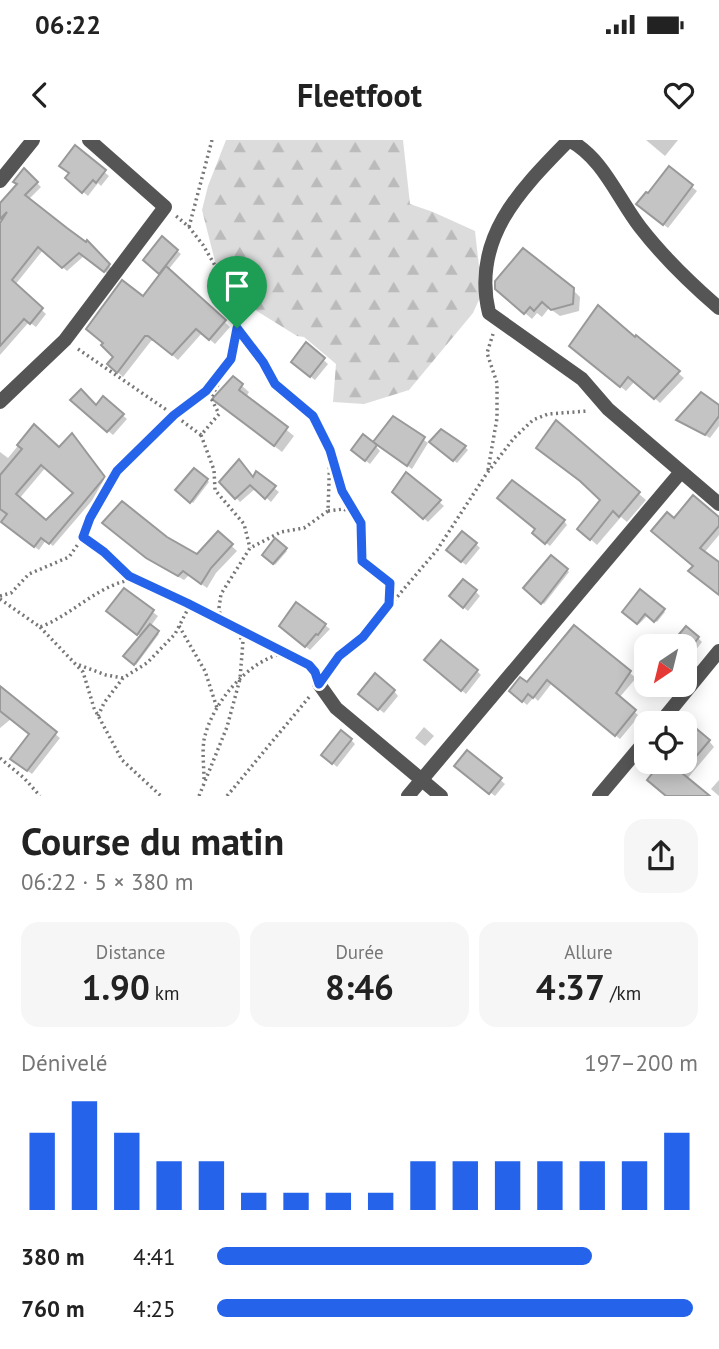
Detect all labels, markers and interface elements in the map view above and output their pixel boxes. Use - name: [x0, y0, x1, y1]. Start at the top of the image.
- text: 06:22: [35, 8, 101, 41]
- text: Fleetfoot: [297, 74, 422, 116]
- icon: back: [21, 76, 59, 114]
- icon: heart: [660, 76, 698, 114]
- pin: [207, 256, 267, 328]
- icon: arrive: [218, 267, 256, 305]
- north arrow: [634, 634, 696, 696]
- map controls: [634, 634, 697, 774]
- button: locate: [634, 711, 697, 774]
- text: Course du matin: [21, 816, 284, 865]
- button: share: [624, 819, 698, 893]
- text: 06:22 · 5 × 380 m: [21, 867, 193, 896]
- text: Distance: [96, 940, 165, 964]
- text: Durée: [335, 940, 384, 964]
- text: Allure: [564, 940, 613, 964]
- text: 1.90: [82, 964, 150, 1010]
- text: 8:46: [325, 964, 394, 1010]
- text: 4:37: [536, 964, 605, 1010]
- text: km: [150, 981, 179, 1005]
- text: /km: [605, 981, 641, 1005]
- text: Dénivelé: [21, 1048, 107, 1077]
- text: 197–200 m: [584, 1048, 698, 1077]
- text: 380 m: [21, 1242, 84, 1271]
- text: 4:41: [133, 1242, 176, 1271]
- text: 760 m: [21, 1294, 84, 1323]
- text: 4:25: [133, 1294, 176, 1323]

